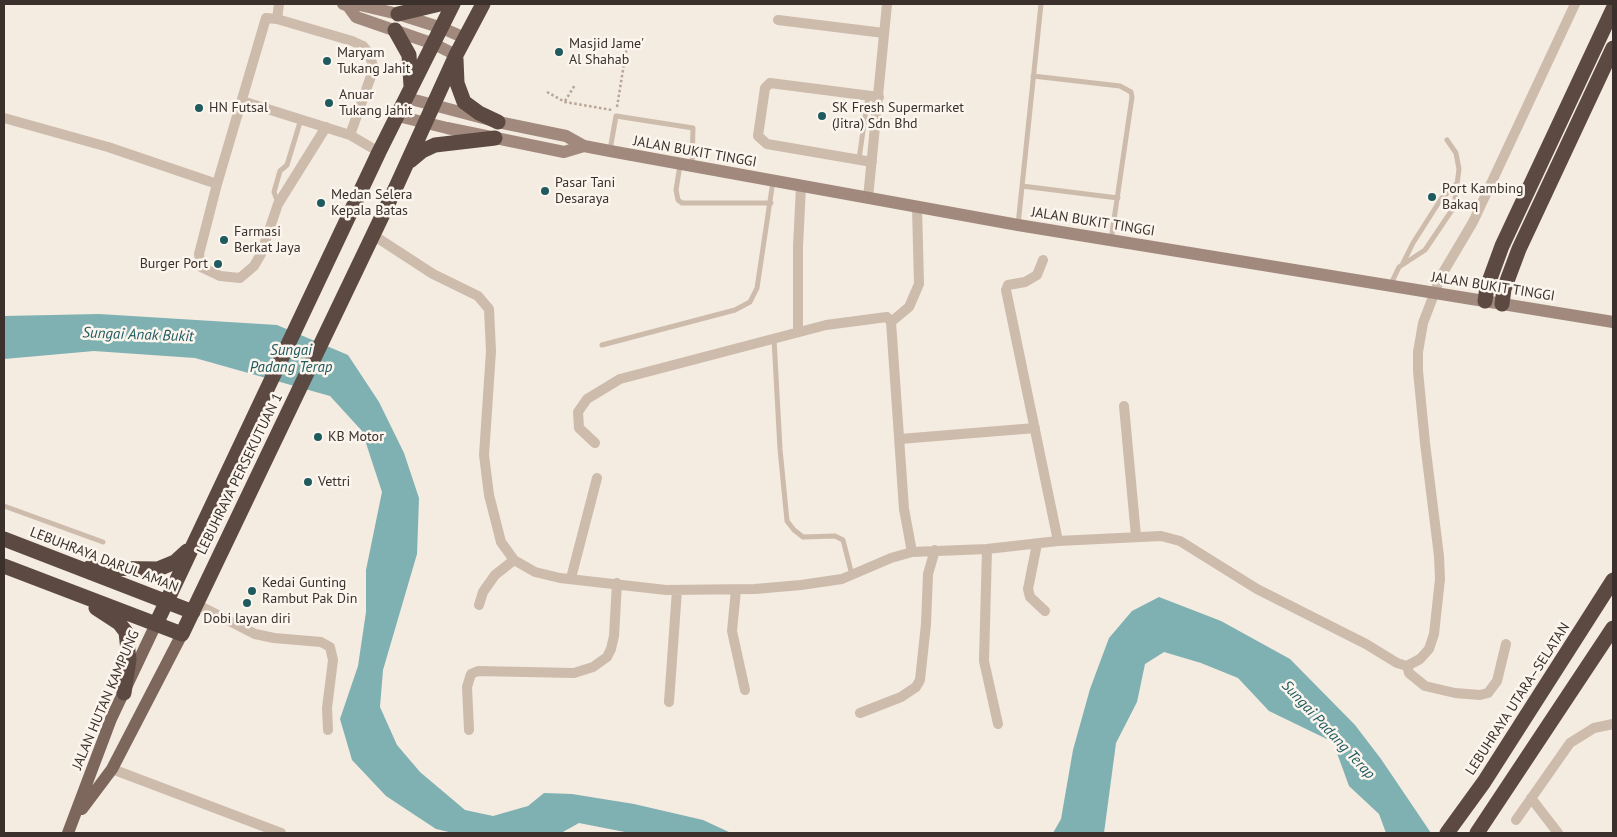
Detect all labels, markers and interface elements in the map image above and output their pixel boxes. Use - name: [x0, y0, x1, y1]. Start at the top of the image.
- place label: Masjid Jame' Al Shahab: [569, 36, 644, 68]
- place label: Maryam Tukang Jahit: [337, 45, 411, 78]
- marker: Masjid Jame' Al Shahab: [553, 46, 565, 58]
- marker: Maryam Tukang Jahit: [321, 55, 333, 67]
- place label: Anuar Tukang Jahit: [339, 87, 413, 120]
- marker: Anuar Tukang Jahit: [323, 97, 335, 109]
- place label: HN Futsal: [209, 100, 268, 116]
- place label: SK Fresh Supermarket (Jitra) Sdn Bhd: [832, 100, 964, 132]
- marker: HN Futsal: [193, 102, 205, 114]
- marker: SK Fresh Supermarket (Jitra) Sdn Bhd: [816, 110, 828, 122]
- street label: JALAN BUKIT TINGGI: [632, 133, 758, 171]
- place label: Pasar Tani Desaraya: [555, 175, 615, 208]
- place label: Port Kambing Bakaq: [1442, 181, 1523, 213]
- marker: Pasar Tani Desaraya: [539, 185, 551, 197]
- place label: Medan Selera Kepala Batas: [331, 187, 413, 220]
- marker: Port Kambing Bakaq: [1426, 191, 1438, 203]
- marker: Medan Selera Kepala Batas: [315, 197, 327, 209]
- street label: JALAN BUKIT TINGGI: [1030, 204, 1156, 240]
- place label: Farmasi Berkat Jaya: [234, 224, 301, 256]
- marker: Farmasi Berkat Jaya: [218, 234, 230, 246]
- place label: Burger Port: [140, 256, 208, 272]
- marker: Burger Port: [212, 258, 224, 270]
- street label: JALAN BUKIT TINGGI: [1430, 269, 1556, 305]
- water label: Sungai Anak Bukit: [82, 324, 194, 346]
- water label: Sungai Padang Terap: [250, 342, 332, 377]
- street label: LEBUHRAYA PERSEKUTUAN 1: [194, 391, 286, 557]
- place label: KB Motor: [328, 429, 384, 445]
- marker: KB Motor: [312, 431, 324, 443]
- place label: Vettri: [318, 474, 350, 490]
- marker: Vettri: [302, 476, 314, 488]
- street label: LEBUHRAYA DARUL AMAN: [27, 524, 181, 596]
- place label: Kedai Gunting Rambut Pak Din: [262, 575, 357, 608]
- marker: Kedai Gunting Rambut Pak Din: [246, 585, 258, 597]
- marker: Dobi layan diri: [241, 597, 253, 609]
- place label: Dobi layan diri: [203, 611, 291, 627]
- street label: LEBUHRAYA UTARA–SELATAN: [1462, 620, 1574, 778]
- street label: JALAN HUTAN KAMPUNG: [69, 628, 143, 772]
- water label: Sungai Padang Terap: [1278, 677, 1378, 783]

